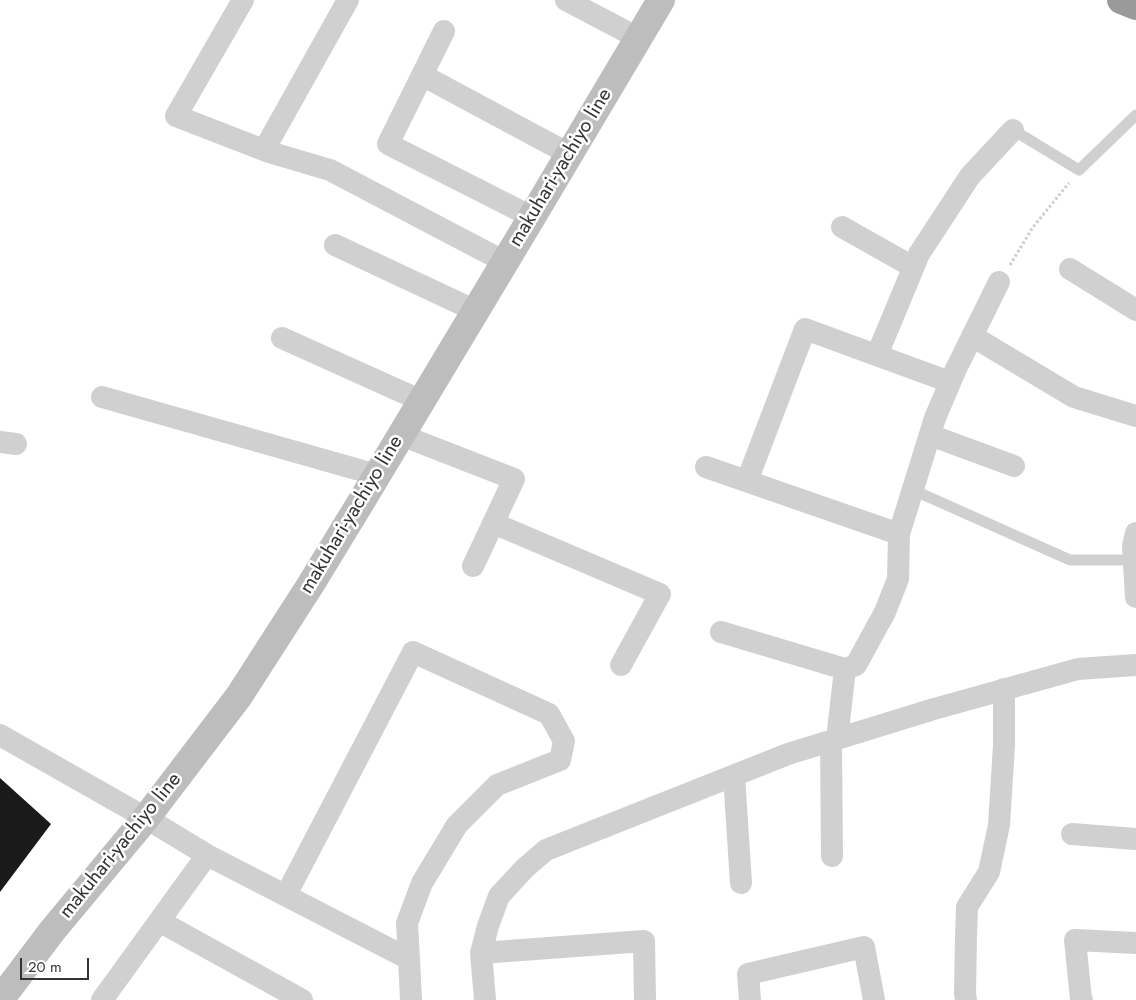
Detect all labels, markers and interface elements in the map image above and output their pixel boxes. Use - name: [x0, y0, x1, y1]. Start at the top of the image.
- street label: makuhari-yachiyo line: [504, 85, 618, 251]
- street label: makuhari-yachiyo line: [295, 432, 409, 598]
- street label: makuhari-yachiyo line: [55, 768, 187, 924]
- scale bar: [22, 948, 91, 980]
- text: 20 m: [28, 956, 62, 978]

